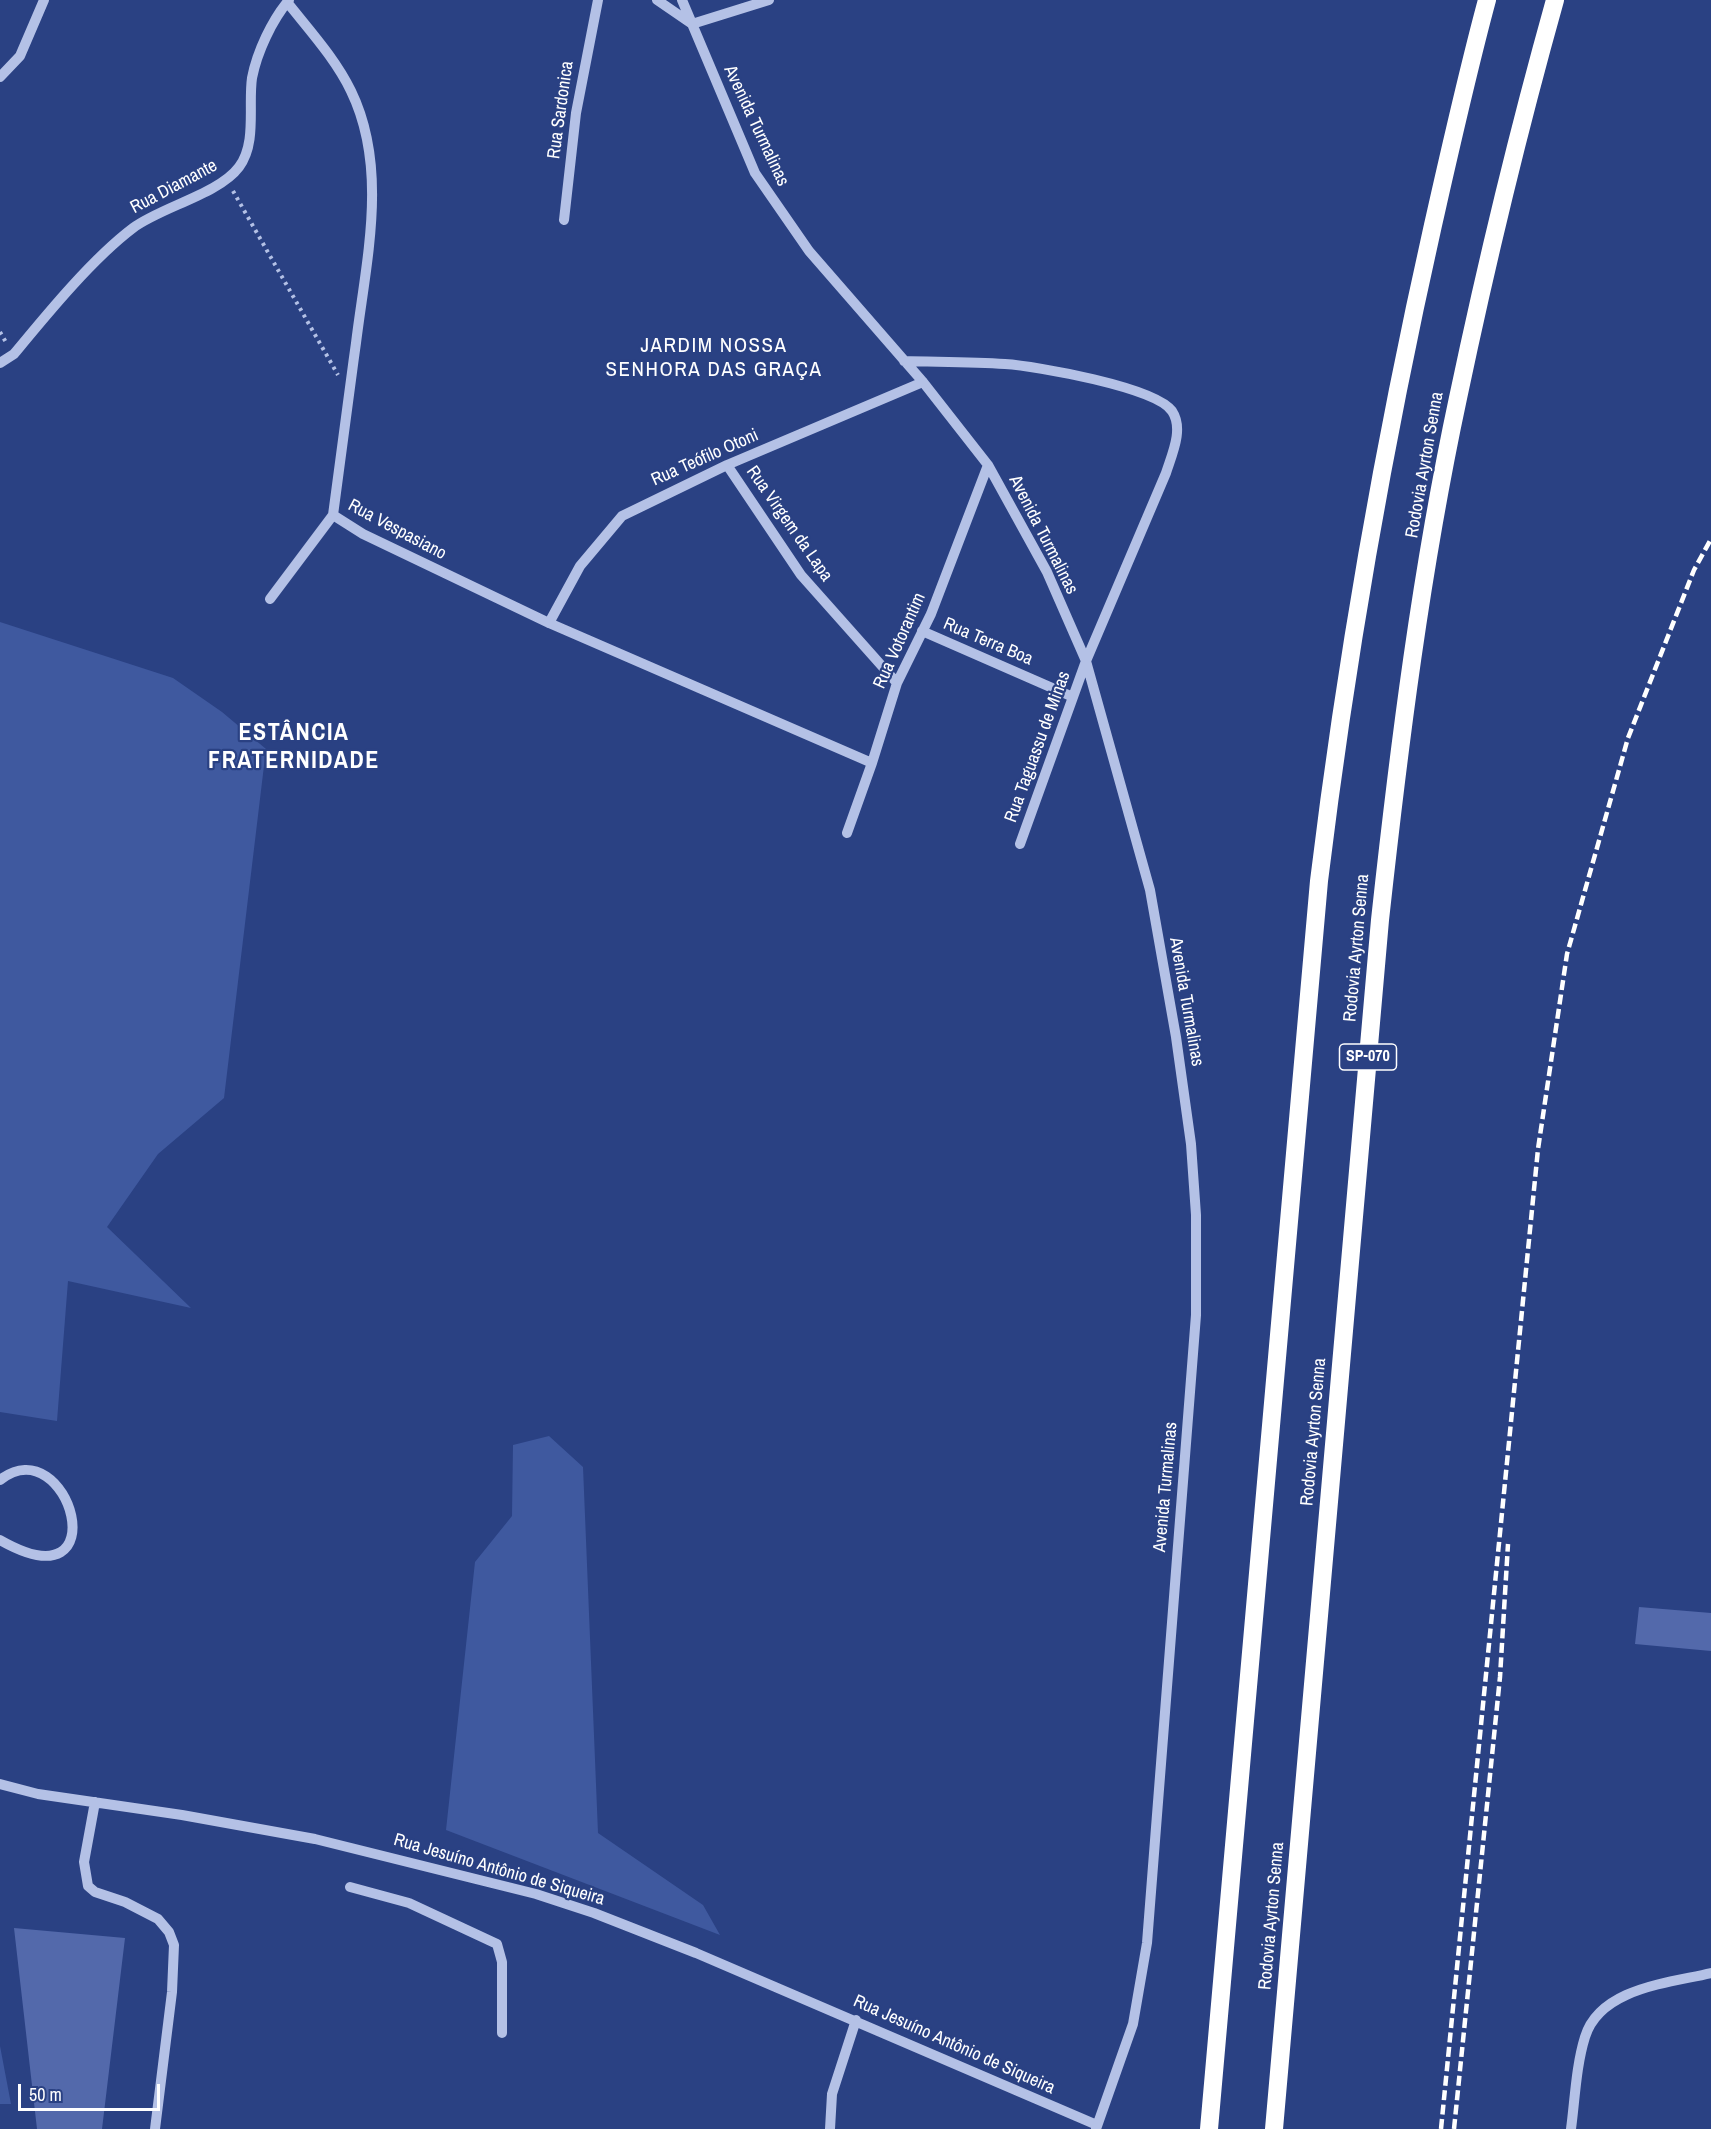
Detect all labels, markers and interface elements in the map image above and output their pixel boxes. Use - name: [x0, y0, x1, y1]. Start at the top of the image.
- street label: Rua Sardonica: [543, 60, 579, 160]
- street label: Avenida Turmalinas: [719, 62, 793, 190]
- street label: Rua Diamante: [127, 155, 221, 219]
- district label: JARDIM NOSSA SENHORA DAS GRAÇA: [606, 333, 822, 383]
- street label: Rodovia Ayrton Senna: [1401, 390, 1449, 540]
- street label: Rua Teófilo Otoni: [648, 425, 762, 491]
- street label: Rua Virgem da Lapa: [741, 462, 837, 586]
- street label: Avenida Turmalinas: [1004, 472, 1082, 598]
- street label: Rua Vespasiano: [344, 495, 450, 565]
- street label: Rua Votorantim: [869, 590, 931, 692]
- street label: Rua Terra Boa: [940, 613, 1036, 671]
- street label: Rua Taguassu de Minas: [1001, 668, 1075, 826]
- district label: ESTÂNCIA FRATERNIDADE: [208, 720, 380, 776]
- street label: Rodovia Ayrton Senna: [1340, 873, 1374, 1023]
- street label: Avenida Turmalinas: [1164, 936, 1208, 1068]
- road number: SP-070: [1340, 1044, 1396, 1070]
- street label: Rodovia Ayrton Senna: [1297, 1357, 1331, 1507]
- street label: Avenida Turmalinas: [1150, 1421, 1182, 1553]
- street label: Rua Jesuíno Antônio de Siqueira: [391, 1830, 607, 1910]
- street label: Rodovia Ayrton Senna: [1255, 1841, 1289, 1991]
- street label: Rua Jesuíno Antônio de Siqueira: [850, 1991, 1058, 2099]
- scale bar: [21, 2072, 164, 2110]
- text: 50 m: [29, 2082, 62, 2107]

